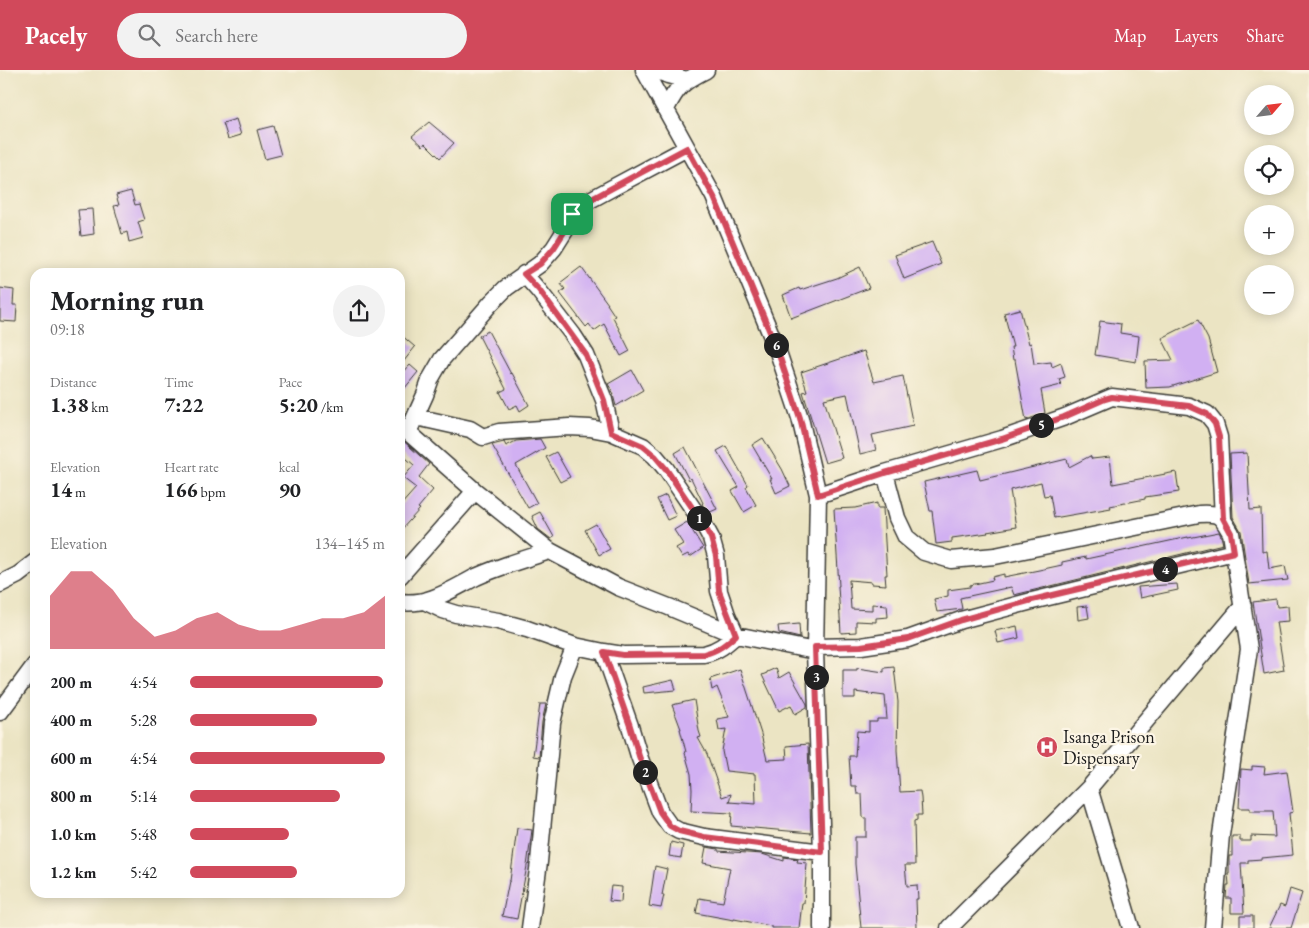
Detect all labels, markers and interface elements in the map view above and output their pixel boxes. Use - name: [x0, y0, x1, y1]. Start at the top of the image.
- search box: [117, 13, 467, 58]
- text: Pacely: [25, 20, 87, 51]
- icon: search: [135, 21, 163, 49]
- text: Search here: [175, 23, 258, 48]
- text: Map: [1114, 24, 1146, 47]
- text: Layers: [1174, 24, 1218, 47]
- text: Share: [1246, 24, 1284, 47]
- north arrow: [1244, 85, 1294, 135]
- map controls: [1244, 85, 1294, 315]
- button: locate: [1244, 145, 1294, 195]
- pin: [551, 193, 593, 235]
- icon: arrive: [558, 200, 586, 228]
- button: +: [1244, 205, 1294, 255]
- button: −: [1244, 265, 1294, 315]
- text: Morning run: [50, 282, 204, 318]
- button: share: [333, 285, 385, 337]
- text: 09:18: [50, 319, 85, 340]
- pin: 6: [764, 332, 788, 358]
- text: 6: [773, 336, 780, 354]
- text: Distance: [50, 373, 97, 391]
- text: Time: [164, 373, 194, 391]
- text: Pace: [279, 373, 302, 391]
- text: 1.38: [50, 391, 89, 418]
- text: 7:22: [164, 391, 204, 418]
- text: 5:20: [279, 391, 318, 418]
- text: km: [89, 398, 109, 416]
- text: /km: [318, 398, 344, 416]
- pin: 5: [1028, 412, 1054, 438]
- text: 5: [1038, 416, 1045, 434]
- text: Elevation: [50, 458, 100, 476]
- text: Heart rate: [164, 458, 219, 476]
- text: kcal: [279, 458, 300, 476]
- text: 14: [50, 476, 72, 503]
- text: 166: [164, 476, 198, 503]
- text: 90: [279, 476, 301, 503]
- text: m: [72, 483, 86, 501]
- text: bpm: [198, 483, 226, 501]
- pin: 1: [686, 506, 712, 530]
- text: 1: [696, 509, 703, 527]
- text: Elevation: [50, 533, 108, 554]
- text: 134–145 m: [314, 533, 385, 554]
- pin: 4: [1152, 556, 1178, 582]
- text: 4: [1162, 560, 1169, 578]
- pin: 3: [804, 664, 828, 690]
- text: 3: [813, 668, 820, 686]
- text: 200 m: [50, 672, 92, 693]
- text: 4:54: [130, 672, 157, 693]
- text: 400 m: [50, 710, 92, 731]
- text: 5:28: [130, 710, 157, 731]
- place label: Isanga Prison Dispensary: [1063, 725, 1155, 769]
- hospital icon: Isanga Prison Dispensary: [1035, 735, 1059, 759]
- text: 600 m: [50, 748, 92, 769]
- text: 4:54: [130, 748, 157, 769]
- pin: 2: [632, 760, 658, 784]
- text: 2: [642, 763, 649, 781]
- text: 800 m: [50, 786, 92, 807]
- text: 5:14: [130, 786, 157, 807]
- text: 1.0 km: [50, 824, 96, 845]
- text: 5:48: [130, 824, 157, 845]
- text: 1.2 km: [50, 862, 96, 883]
- text: 5:42: [130, 862, 157, 883]

